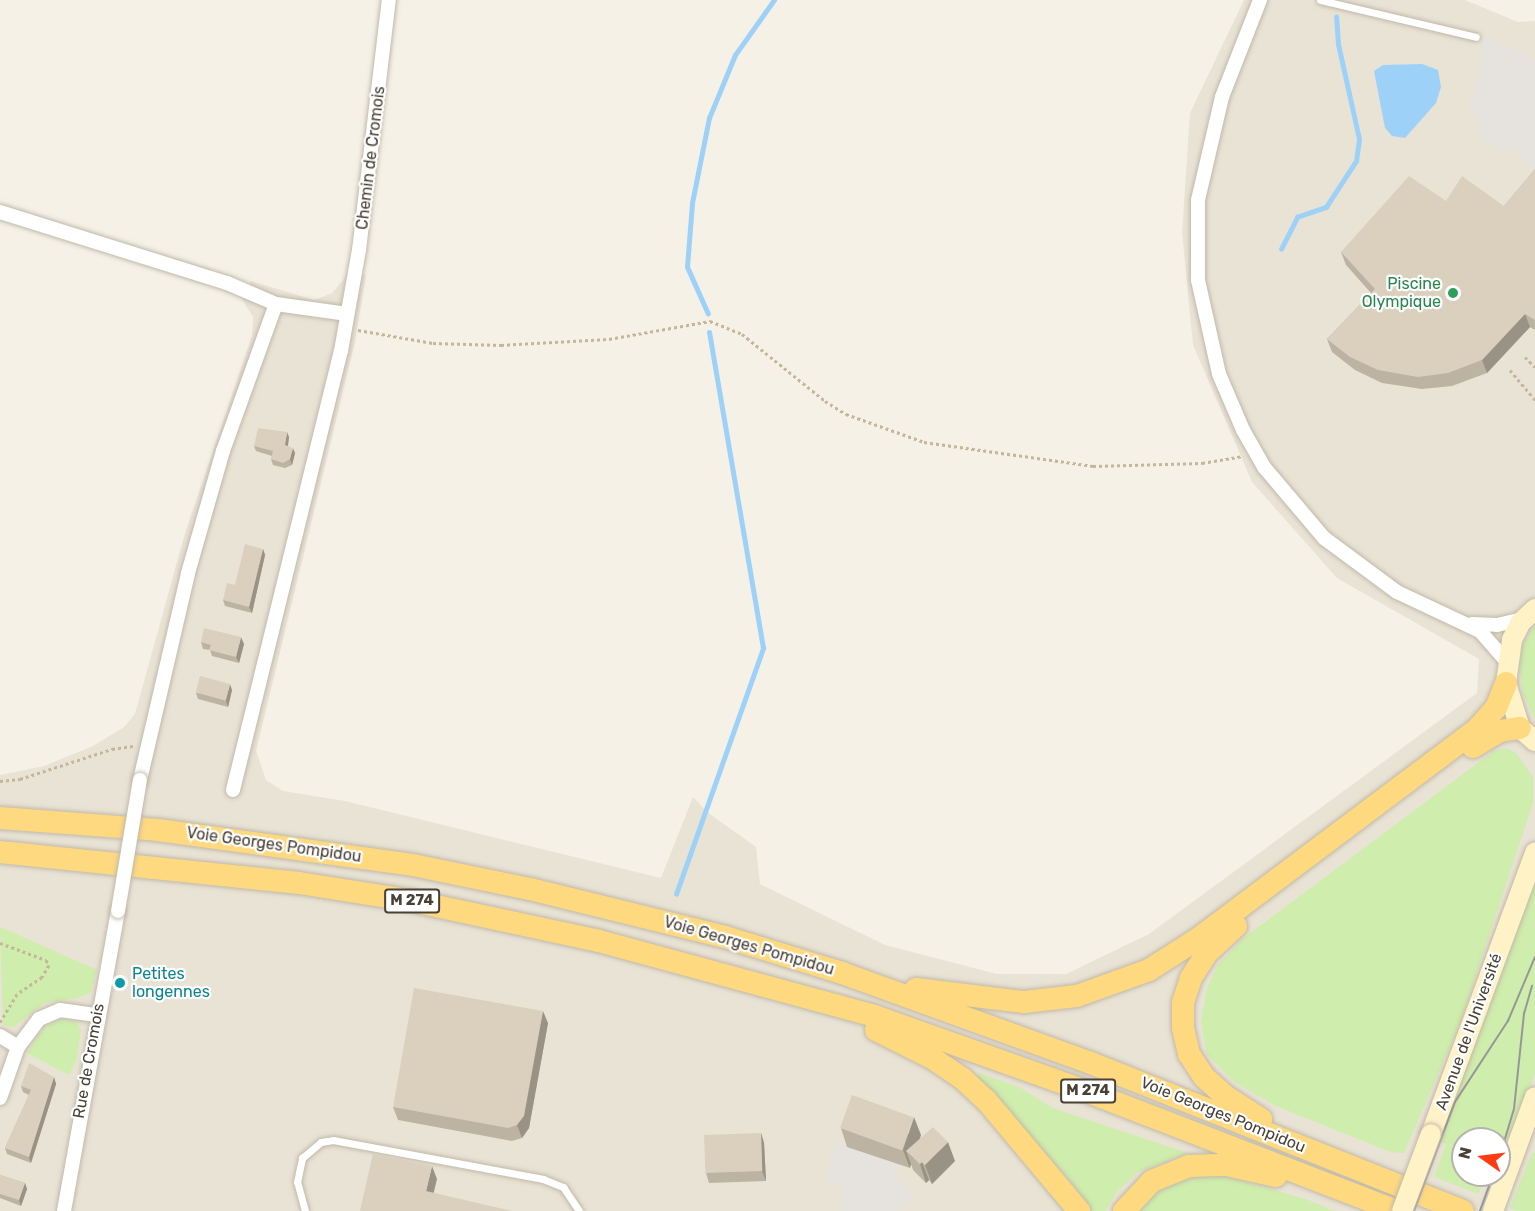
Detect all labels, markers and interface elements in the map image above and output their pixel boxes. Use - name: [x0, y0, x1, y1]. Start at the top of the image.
- street label: Chemin de Cromois: [353, 85, 389, 231]
- place label: Piscine Olympique: [1362, 274, 1441, 312]
- marker: Piscine Olympique: [1446, 286, 1460, 300]
- street label: Voie Georges Pompidou: [185, 823, 363, 867]
- road number: M 274: [384, 889, 440, 913]
- street label: Voie Georges Pompidou: [662, 912, 836, 980]
- street label: Avenue de l'Université: [1432, 951, 1506, 1113]
- place label: Petites longennes: [132, 964, 210, 1002]
- marker: Petites longennes: [113, 976, 127, 990]
- street label: Rue de Cromois: [69, 1002, 109, 1120]
- street label: Voie Georges Pompidou: [1138, 1073, 1308, 1157]
- road number: M 274: [1060, 1079, 1116, 1103]
- north arrow: [1451, 1127, 1511, 1187]
- text: N: [1454, 1145, 1476, 1161]

